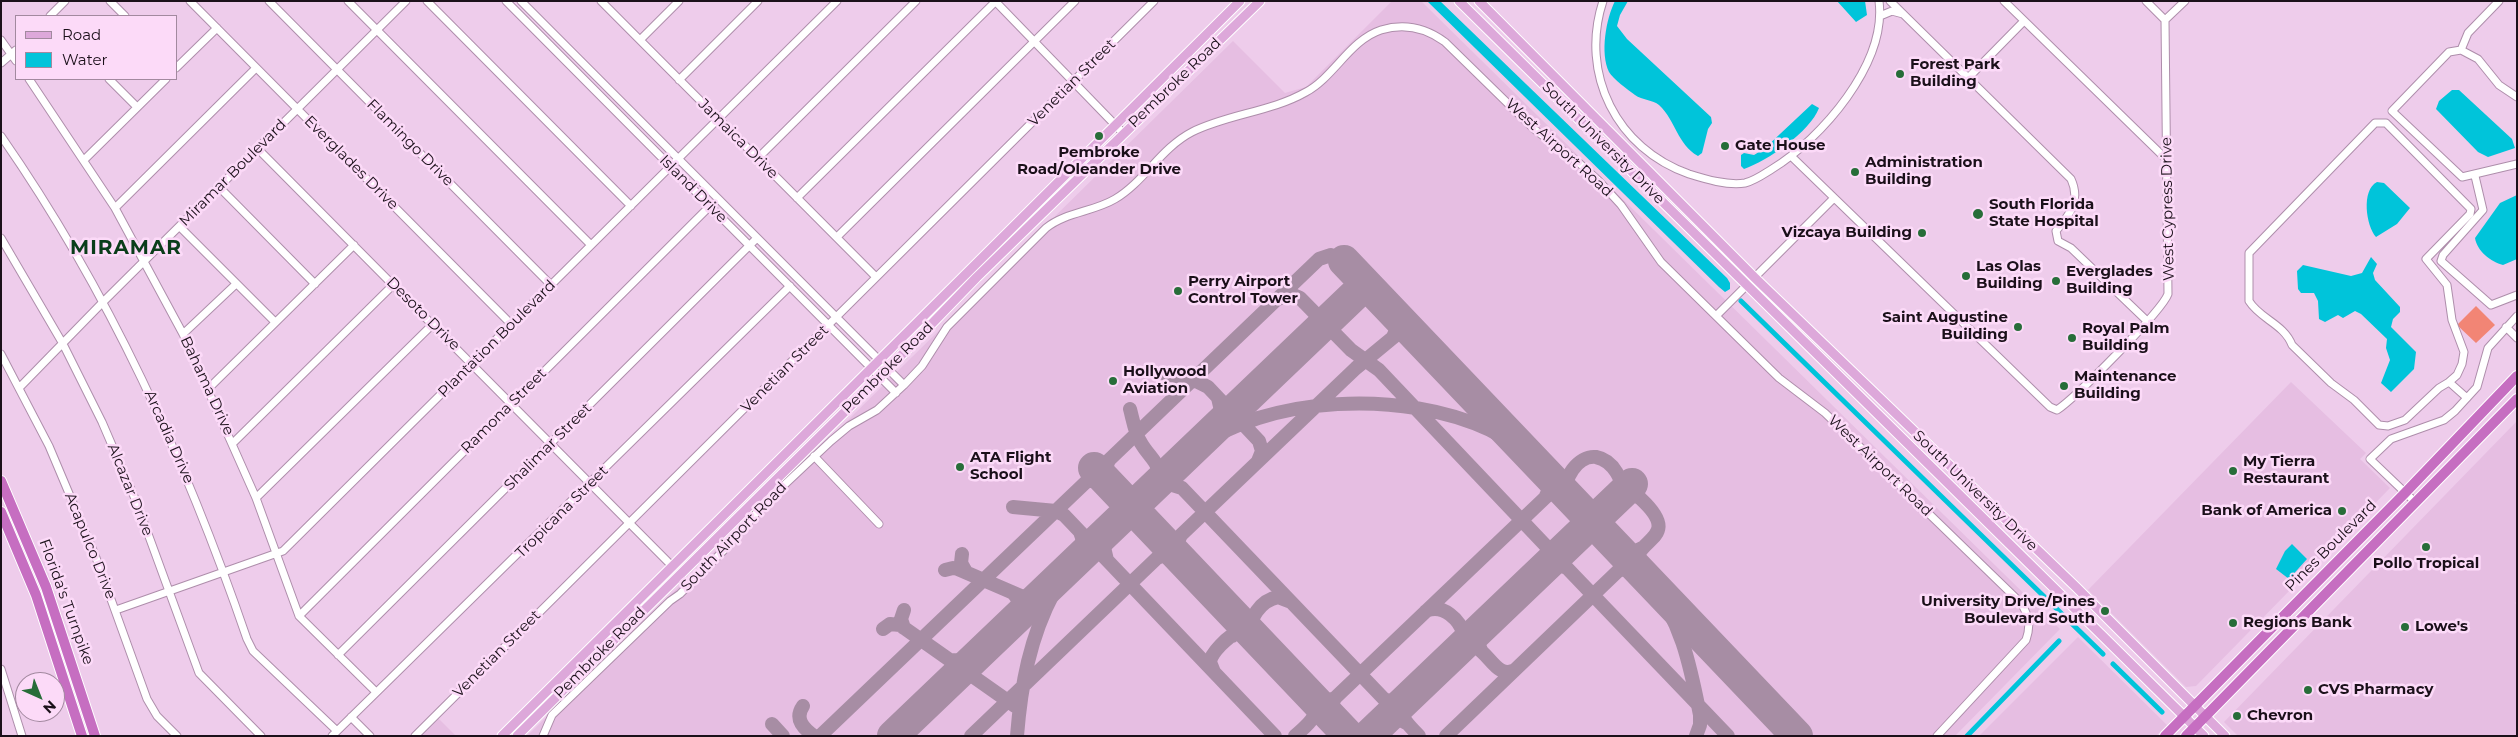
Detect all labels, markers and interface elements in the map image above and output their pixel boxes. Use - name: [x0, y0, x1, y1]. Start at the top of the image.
- legend: [15, 15, 178, 80]
- text: Road: [62, 25, 101, 44]
- street label: Pembroke Road: [1125, 34, 1225, 132]
- street label: Venetian Street: [1025, 36, 1119, 130]
- text: Water: [62, 50, 108, 69]
- place label: Forest Park Building: [1910, 56, 2000, 91]
- marker: Forest Park Building: [1894, 68, 1906, 80]
- street label: South University Drive: [1538, 78, 1668, 208]
- street label: Jamaica Drive: [694, 95, 782, 183]
- street label: West Airport Road: [1502, 95, 1616, 201]
- street label: Flamingo Drive: [363, 96, 457, 190]
- street label: Everglades Drive: [300, 112, 402, 214]
- street label: Miramar Boulevard: [176, 116, 290, 230]
- marker: Pembroke Road/Oleander Drive: [1093, 130, 1105, 142]
- place label: Gate House: [1735, 137, 1825, 155]
- street label: West Cypress Drive: [2158, 137, 2178, 281]
- marker: Gate House: [1719, 140, 1731, 152]
- place label: Pembroke Road/Oleander Drive: [1017, 144, 1181, 179]
- street label: Island Drive: [655, 151, 731, 227]
- place label: Administration Building: [1865, 154, 1983, 189]
- marker: Administration Building: [1849, 166, 1861, 178]
- place label: South Florida State Hospital: [1989, 196, 2099, 231]
- marker: South Florida State Hospital: [1971, 207, 1985, 221]
- place label: Vizcaya Building: [1782, 224, 1912, 242]
- marker: Vizcaya Building: [1916, 227, 1928, 239]
- district label: MIRAMAR: [69, 236, 183, 260]
- place label: Las Olas Building: [1976, 258, 2043, 293]
- place label: Everglades Building: [2066, 263, 2153, 298]
- marker: Las Olas Building: [1960, 270, 1972, 282]
- street label: Desoto Drive: [382, 273, 464, 355]
- place label: Perry Airport Control Tower: [1188, 273, 1298, 308]
- marker: Everglades Building: [2050, 275, 2062, 287]
- street label: Plantation Boulevard: [435, 277, 559, 401]
- marker: Perry Airport Control Tower: [1172, 285, 1184, 297]
- place label: Saint Augustine Building: [1882, 309, 2008, 344]
- street label: Pembroke Road: [839, 319, 937, 417]
- place label: Royal Palm Building: [2082, 320, 2170, 355]
- marker: Saint Augustine Building: [2012, 321, 2024, 333]
- street label: Venetian Street: [738, 322, 832, 416]
- marker: Royal Palm Building: [2066, 332, 2078, 344]
- street label: Bahama Drive: [176, 334, 238, 438]
- place label: Hollywood Aviation: [1123, 363, 1207, 398]
- street label: Ramona Street: [458, 365, 550, 457]
- place label: Maintenance Building: [2074, 368, 2176, 403]
- marker: Hollywood Aviation: [1107, 375, 1119, 387]
- marker: Maintenance Building: [2058, 380, 2070, 392]
- street label: Arcadia Drive: [140, 388, 198, 486]
- street label: Shalimar Street: [501, 400, 595, 494]
- street label: West Airport Road: [1824, 412, 1936, 520]
- street label: South University Drive: [1909, 427, 2041, 555]
- street label: Alcazar Drive: [103, 441, 157, 539]
- place label: ATA Flight School: [970, 449, 1051, 484]
- place label: My Tierra Restaurant: [2243, 453, 2329, 488]
- marker: ATA Flight School: [954, 461, 966, 473]
- street label: Tropicana Street: [512, 462, 612, 562]
- marker: My Tierra Restaurant: [2227, 465, 2239, 477]
- street label: South Airport Road: [677, 479, 791, 595]
- street label: Acapulco Drive: [60, 490, 120, 602]
- street label: Pines Boulevard: [2282, 497, 2380, 595]
- place label: Bank of America: [2201, 502, 2332, 520]
- marker: Bank of America: [2336, 505, 2348, 517]
- street label: Florida's Turnpike: [35, 537, 97, 667]
- marker: Pollo Tropical: [2420, 541, 2432, 553]
- place label: Pollo Tropical: [2373, 555, 2479, 573]
- place label: University Drive/Pines Boulevard South: [1921, 593, 2095, 628]
- street label: Pembroke Road: [551, 604, 649, 702]
- marker: University Drive/Pines Boulevard South: [2099, 605, 2111, 617]
- street label: Venetian Street: [450, 607, 544, 701]
- place label: Regions Bank: [2243, 614, 2352, 632]
- marker: Regions Bank: [2227, 617, 2239, 629]
- place label: Lowe's: [2415, 618, 2468, 636]
- marker: Lowe's: [2399, 621, 2411, 633]
- north arrow: [15, 672, 65, 722]
- place label: CVS Pharmacy: [2318, 681, 2433, 699]
- marker: CVS Pharmacy: [2302, 684, 2314, 696]
- text: N: [39, 697, 60, 717]
- place label: Chevron: [2247, 707, 2313, 725]
- marker: Chevron: [2231, 710, 2243, 722]

